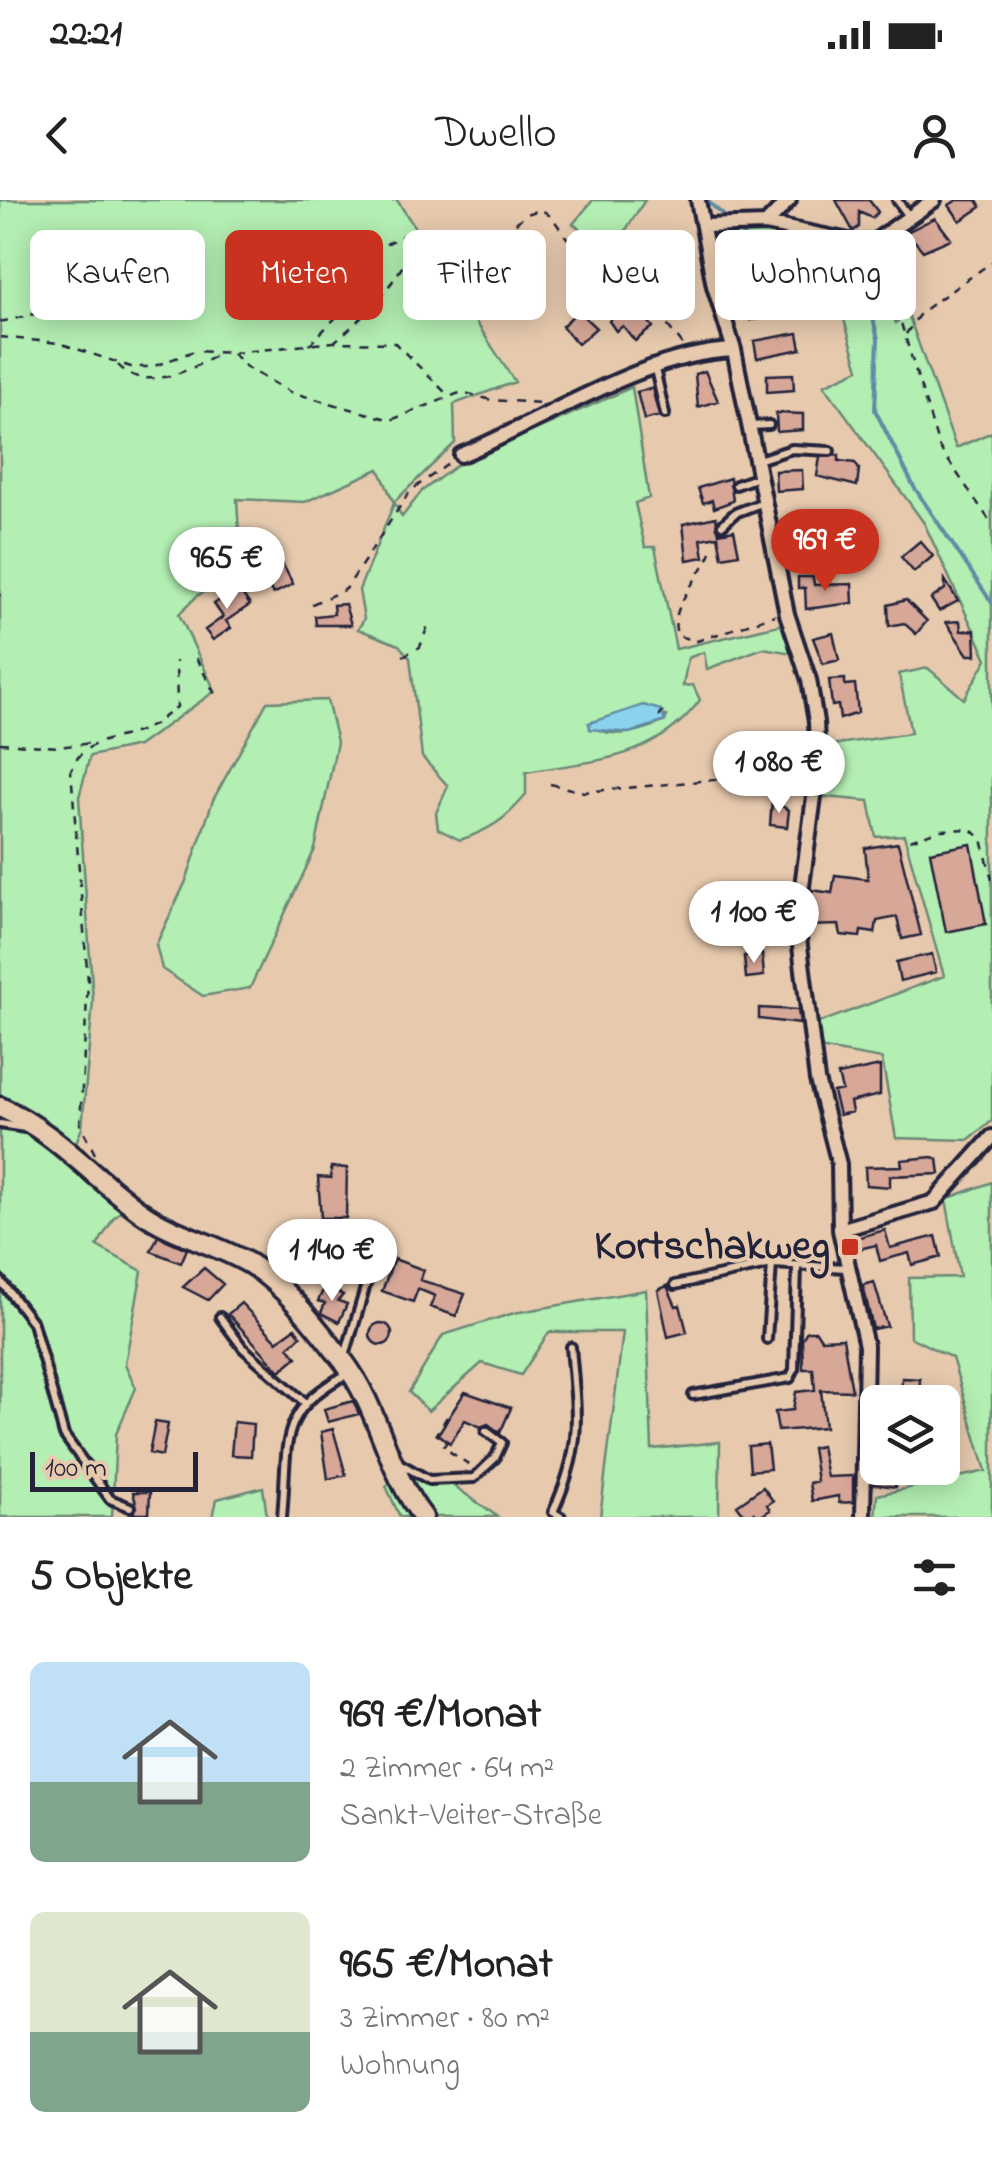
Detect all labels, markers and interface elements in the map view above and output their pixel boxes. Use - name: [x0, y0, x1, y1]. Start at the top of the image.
- text: 22:21: [50, 7, 122, 63]
- text: Dwello: [435, 102, 557, 168]
- icon: back: [30, 108, 85, 163]
- icon: person: [907, 108, 962, 163]
- chip: Kaufen: [30, 230, 205, 320]
- chip: Mieten: [225, 230, 383, 320]
- chip: Filter: [403, 230, 546, 320]
- chip: Neu: [566, 230, 695, 320]
- chip: Wohnung: [715, 230, 916, 320]
- pin: 969 €: [755, 509, 895, 594]
- text: 969 €: [793, 518, 857, 565]
- pin: 965 €: [157, 527, 297, 612]
- text: 965 €: [191, 536, 263, 583]
- pin: 1 080 €: [687, 731, 871, 816]
- text: 1 080 €: [735, 740, 823, 787]
- pin: 1 100 €: [662, 881, 846, 966]
- text: 1 100 €: [711, 890, 797, 937]
- place label: Kortschakweg: [594, 1217, 830, 1279]
- pin: 1 140 €: [240, 1219, 424, 1304]
- text: 1 140 €: [289, 1228, 375, 1275]
- marker: Kortschakweg: [839, 1236, 861, 1258]
- map controls: [860, 1385, 960, 1485]
- button: layers: [860, 1385, 960, 1485]
- scale bar: [30, 1447, 198, 1492]
- text: 100 m: [45, 1449, 107, 1490]
- text: 5 Objekte: [30, 1547, 192, 1608]
- icon: filters: [907, 1550, 962, 1605]
- text: 969 €/Monat: [340, 1685, 541, 1746]
- icon: home: [110, 1702, 230, 1822]
- text: 2 Zimmer · 64 m²: [340, 1746, 554, 1793]
- text: Sankt-Veiter-Straße: [340, 1793, 602, 1840]
- text: 965 €/Monat: [340, 1935, 553, 1996]
- icon: home: [110, 1952, 230, 2072]
- text: 3 Zimmer · 80 m²: [340, 1996, 550, 2043]
- text: Wohnung: [340, 2043, 460, 2090]

